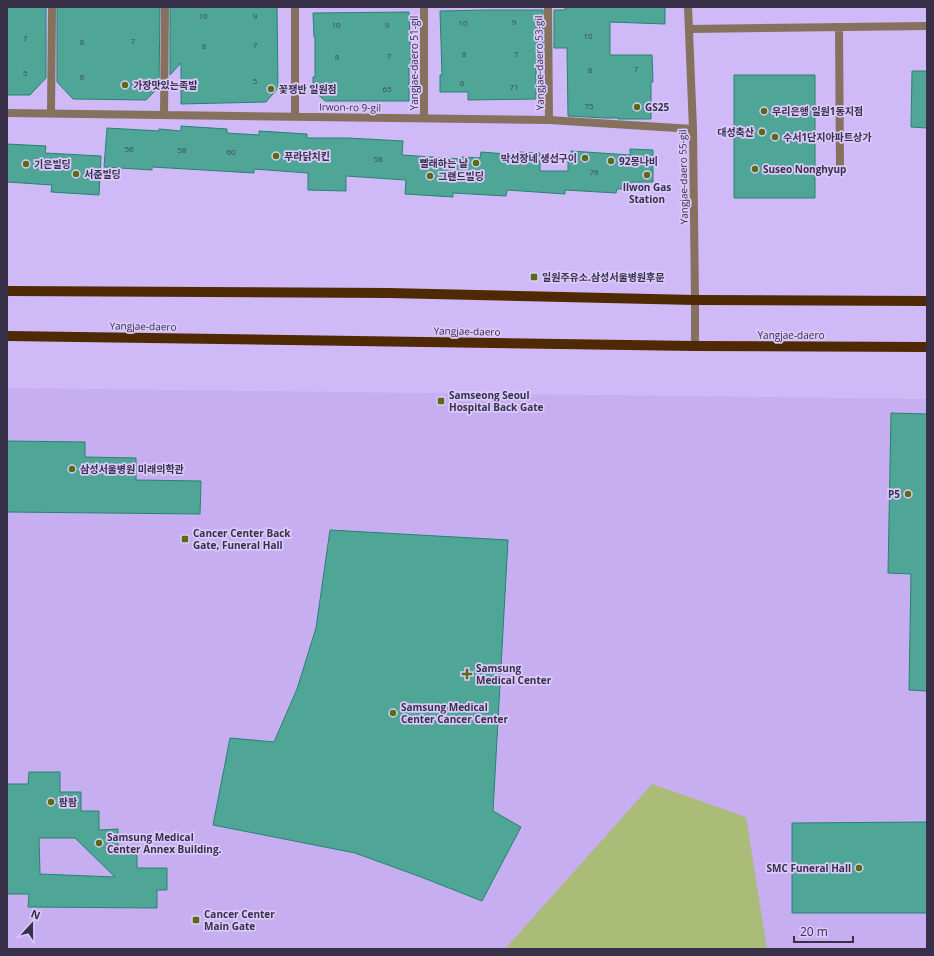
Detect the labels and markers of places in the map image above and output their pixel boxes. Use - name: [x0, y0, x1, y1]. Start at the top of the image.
- place label: 가장맛있는족발: [133, 78, 197, 92]
- marker: 가장맛있는족발: [120, 80, 130, 90]
- place label: 꽃쟁반 일원점: [279, 82, 337, 96]
- marker: 꽃쟁반 일원점: [266, 84, 276, 94]
- place label: GS25: [645, 100, 669, 114]
- marker: GS25: [632, 102, 642, 112]
- place label: 우리은행 일원1동지점: [772, 104, 863, 118]
- marker: 우리은행 일원1동지점: [759, 106, 769, 116]
- place label: 대성축산: [717, 125, 754, 139]
- marker: 대성축산: [757, 127, 767, 137]
- place label: 수서1단지아파트상가: [783, 130, 872, 144]
- marker: 수서1단지아파트상가: [770, 132, 780, 142]
- place label: 푸라닭치킨: [284, 149, 330, 163]
- marker: 푸라닭치킨: [271, 151, 281, 161]
- place label: 박선장네 생선구이: [501, 151, 577, 165]
- marker: 박선장네 생선구이: [580, 153, 590, 163]
- place label: 92몽나비: [619, 154, 658, 168]
- place label: 빨래하는 날: [419, 156, 468, 170]
- marker: 92몽나비: [606, 156, 616, 166]
- place label: 기은빌딩: [34, 157, 71, 171]
- marker: 빨래하는 날: [471, 158, 481, 168]
- marker: 기은빌딩: [21, 159, 31, 169]
- place label: Suseo Nonghyup: [763, 162, 846, 176]
- marker: Suseo Nonghyup: [750, 164, 760, 174]
- place label: 서준빌딩: [84, 167, 121, 181]
- marker: 서준빌딩: [71, 169, 81, 179]
- place label: 그랜드빌딩: [438, 169, 484, 183]
- marker: Ilwon Gas Station: [642, 170, 652, 180]
- marker: 그랜드빌딩: [425, 171, 435, 181]
- place label: Ilwon Gas Station: [623, 180, 671, 206]
- place label: 일원주유소.삼성서울병원후문: [542, 270, 664, 284]
- marker: 일원주유소.삼성서울병원후문: [529, 272, 539, 282]
- place label: Samseong Seoul Hospital Back Gate: [449, 388, 544, 414]
- marker: Samseong Seoul Hospital Back Gate: [436, 396, 446, 406]
- place label: 삼성서울병원 미래의학관: [80, 462, 184, 476]
- marker: 삼성서울병원 미래의학관: [67, 464, 77, 474]
- place label: P5: [888, 487, 900, 501]
- marker: P5: [903, 489, 913, 499]
- place label: Cancer Center Back Gate, Funeral Hall: [193, 526, 291, 552]
- marker: Cancer Center Back Gate, Funeral Hall: [180, 534, 190, 544]
- place label: Samsung Medical Center: [476, 661, 552, 687]
- marker: Samsung Medical Center: [461, 668, 473, 680]
- place label: Samsung Medical Center Cancer Center: [401, 700, 509, 726]
- marker: Samsung Medical Center Cancer Center: [388, 708, 398, 718]
- place label: 팜팜: [59, 795, 77, 809]
- marker: 팜팜: [46, 797, 56, 807]
- place label: Samsung Medical Center Annex Building.: [107, 830, 222, 856]
- marker: Samsung Medical Center Annex Building.: [94, 838, 104, 848]
- place label: SMC Funeral Hall: [767, 861, 851, 875]
- marker: SMC Funeral Hall: [854, 863, 864, 873]
- place label: Cancer Center Main Gate: [204, 907, 275, 933]
- marker: Cancer Center Main Gate: [191, 915, 201, 925]

